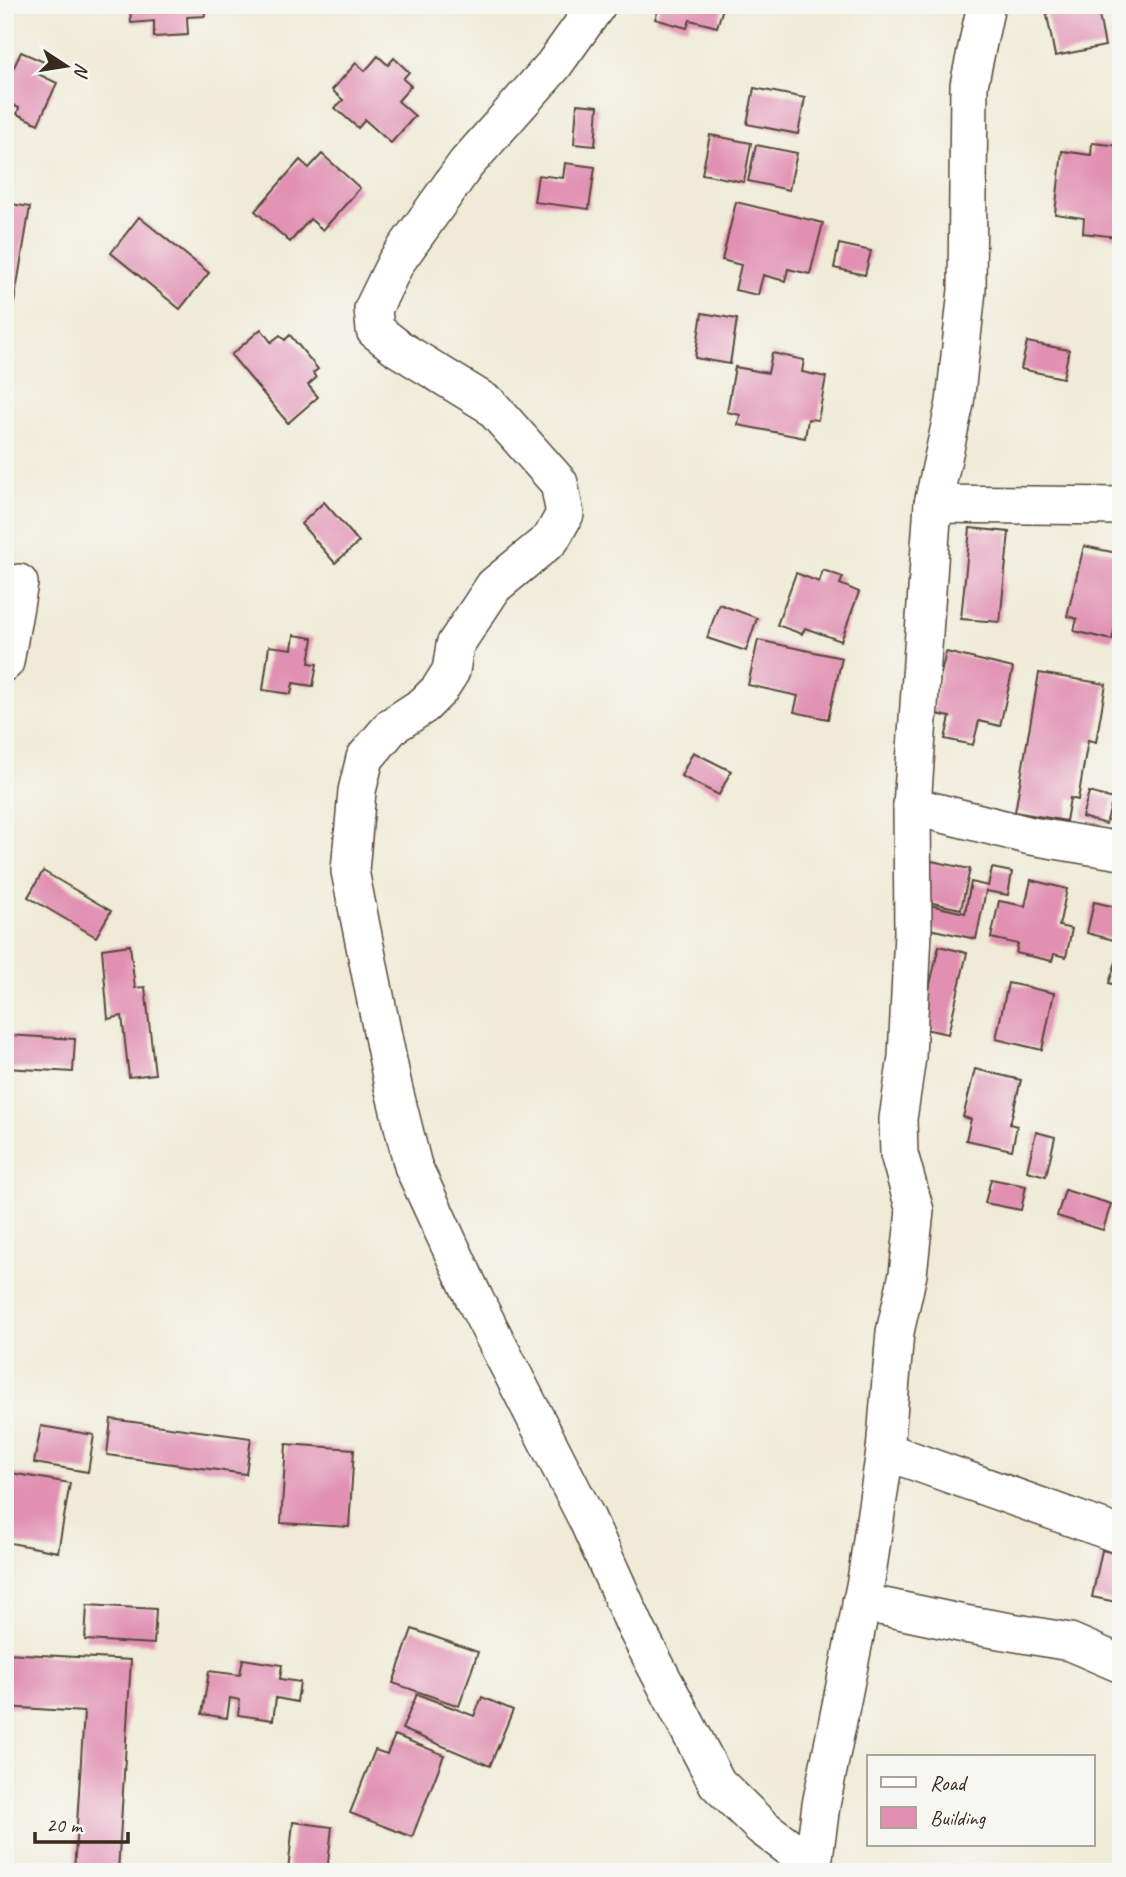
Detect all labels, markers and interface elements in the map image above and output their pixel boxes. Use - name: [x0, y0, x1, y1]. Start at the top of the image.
- north arrow: [32, 32, 102, 102]
- text: N: [68, 61, 95, 81]
- legend: [867, 1755, 1094, 1846]
- text: Road: [930, 1770, 969, 1796]
- scale bar: [35, 1800, 128, 1844]
- text: Building: [930, 1805, 987, 1831]
- text: 20 m: [46, 1812, 84, 1838]

